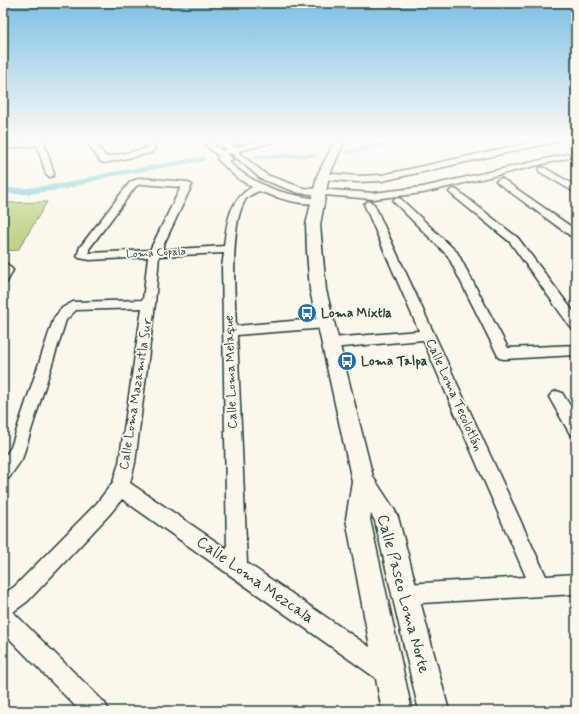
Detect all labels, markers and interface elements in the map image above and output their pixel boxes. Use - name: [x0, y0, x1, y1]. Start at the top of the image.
- street label: Loma Copala: [126, 244, 186, 262]
- bus stop icon: Loma Mixtla: [296, 302, 318, 324]
- place label: Loma Mixtla: [321, 305, 392, 322]
- street label: Calle Loma Melaque: [221, 315, 241, 429]
- street label: Calle Loma Mazamitla Sur: [116, 316, 157, 471]
- street label: Calle Loma Tecolotlán: [422, 336, 486, 454]
- bus stop icon: Loma Talpa: [336, 350, 358, 372]
- place label: Loma Talpa: [361, 353, 428, 370]
- street label: Calle Paseo Loma Norte: [372, 512, 434, 676]
- street label: Calle Loma Mezcala: [192, 531, 318, 629]

